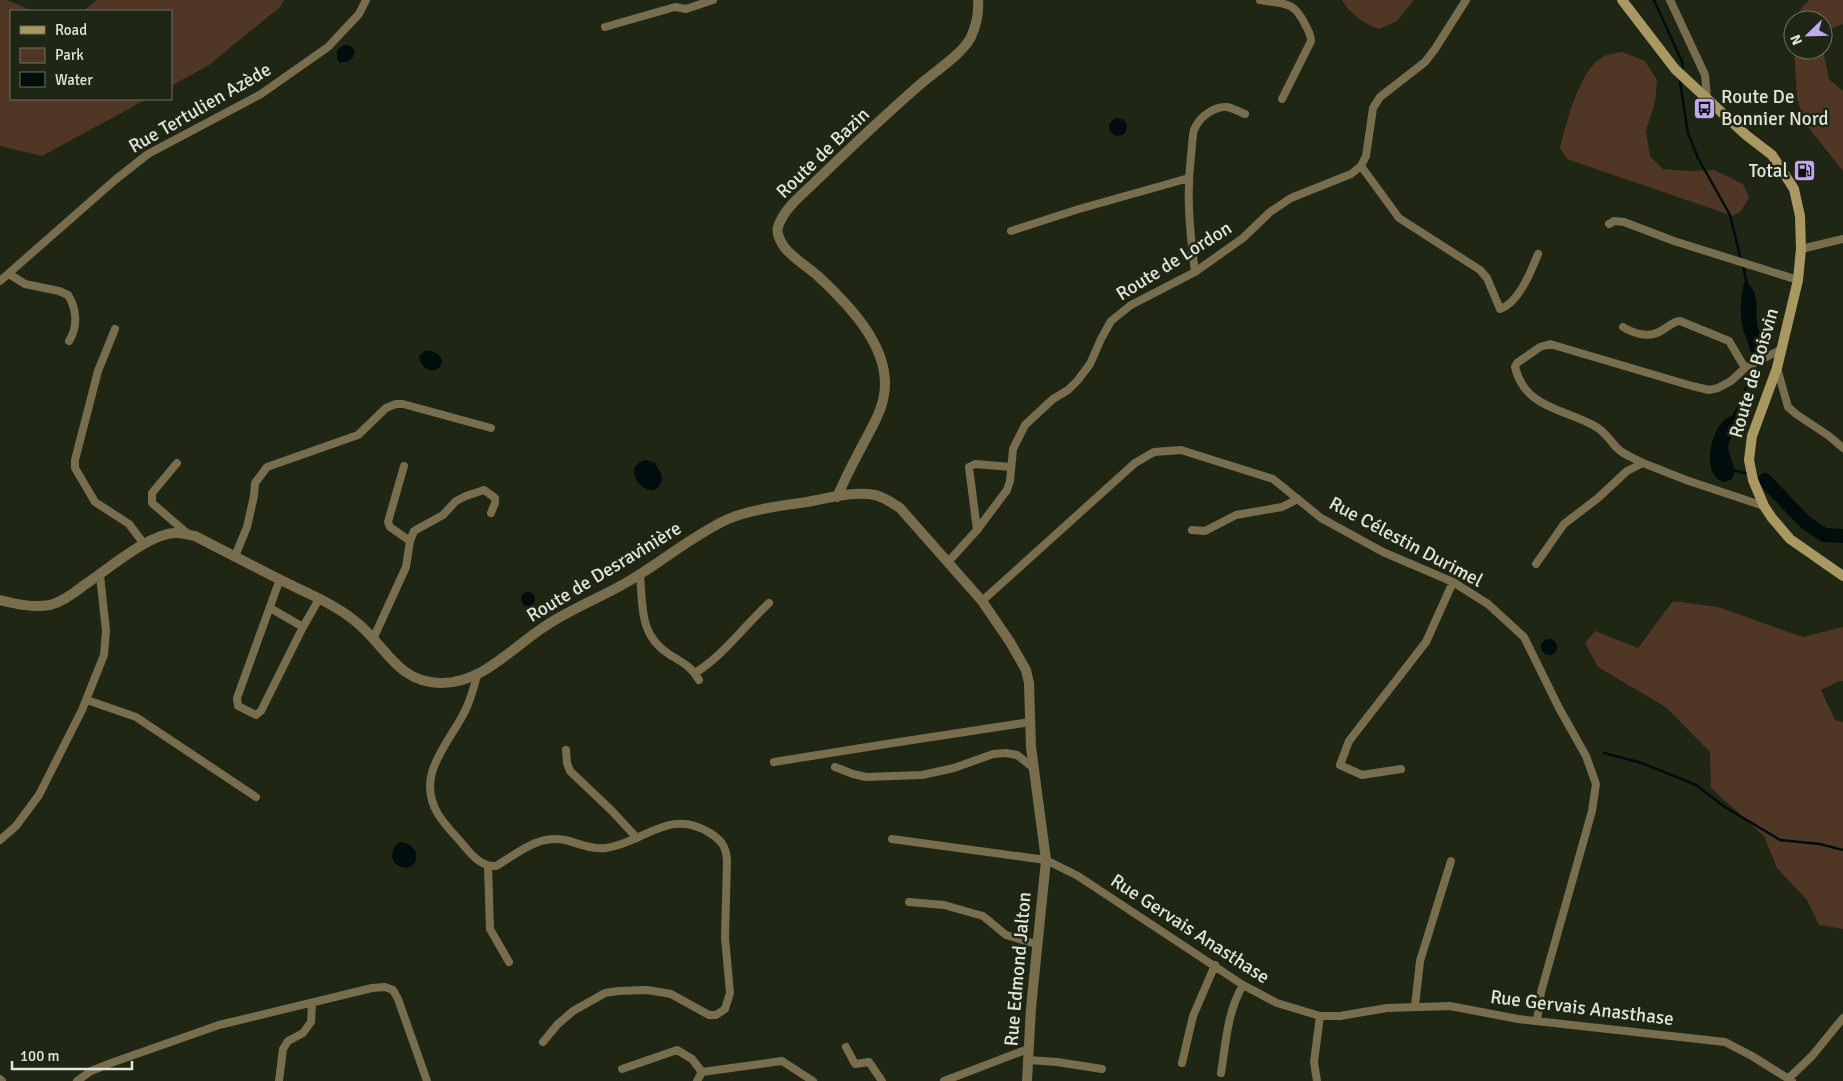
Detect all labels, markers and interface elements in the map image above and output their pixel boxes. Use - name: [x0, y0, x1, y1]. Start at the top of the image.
- legend: [10, 10, 172, 100]
- north arrow: [1783, 10, 1833, 60]
- text: Road: [55, 21, 87, 39]
- text: N: [1787, 32, 1806, 48]
- text: Park: [55, 46, 84, 64]
- street label: Rue Tertulien Azède: [125, 58, 275, 158]
- text: Water: [55, 71, 93, 89]
- place label: Route De Bonnier Nord: [1721, 85, 1829, 131]
- bus stop icon: Route De Bonnier Nord: [1693, 96, 1717, 120]
- street label: Route de Bazin: [771, 103, 875, 203]
- place label: Total: [1749, 159, 1788, 183]
- fuel station icon: Total: [1792, 159, 1816, 183]
- street label: Route de Lordon: [1112, 216, 1236, 306]
- street label: Route de Boisvin: [1724, 305, 1784, 441]
- street label: Rue Célestin Durimel: [1325, 491, 1487, 593]
- street label: Route de Desravinière: [522, 516, 686, 628]
- street label: Rue Gervais Anasthase: [1106, 869, 1274, 989]
- street label: Rue Edmond Jalton: [999, 891, 1037, 1047]
- street label: Rue Gervais Anasthase: [1489, 985, 1675, 1031]
- scale bar: [12, 1038, 132, 1070]
- text: 100 m: [20, 1047, 60, 1065]

